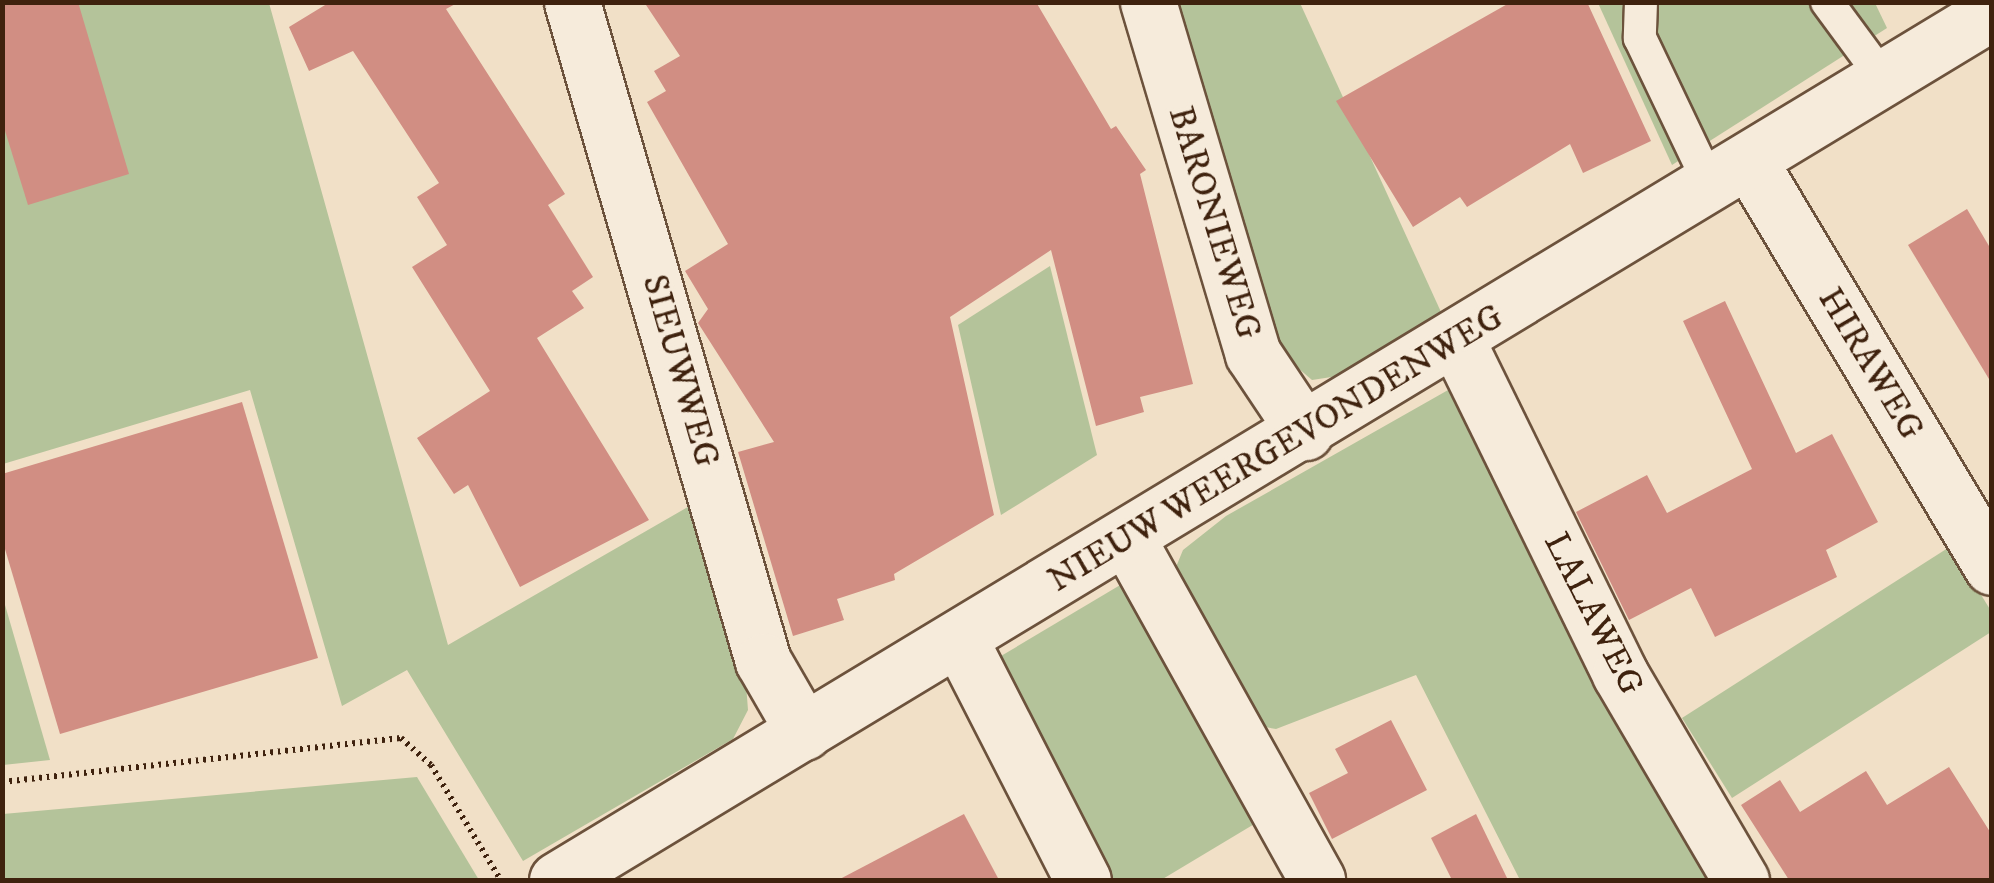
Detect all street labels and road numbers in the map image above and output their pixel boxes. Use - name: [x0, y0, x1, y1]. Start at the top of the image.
- street label: BARONIEWEG: [1159, 102, 1269, 344]
- street label: SIEUWWEG: [633, 270, 727, 472]
- street label: HIRAWEG: [1808, 280, 1932, 448]
- street label: NIEUW WEERGEVONDENWEG: [1041, 296, 1511, 602]
- street label: LALAWEG: [1534, 526, 1652, 702]

